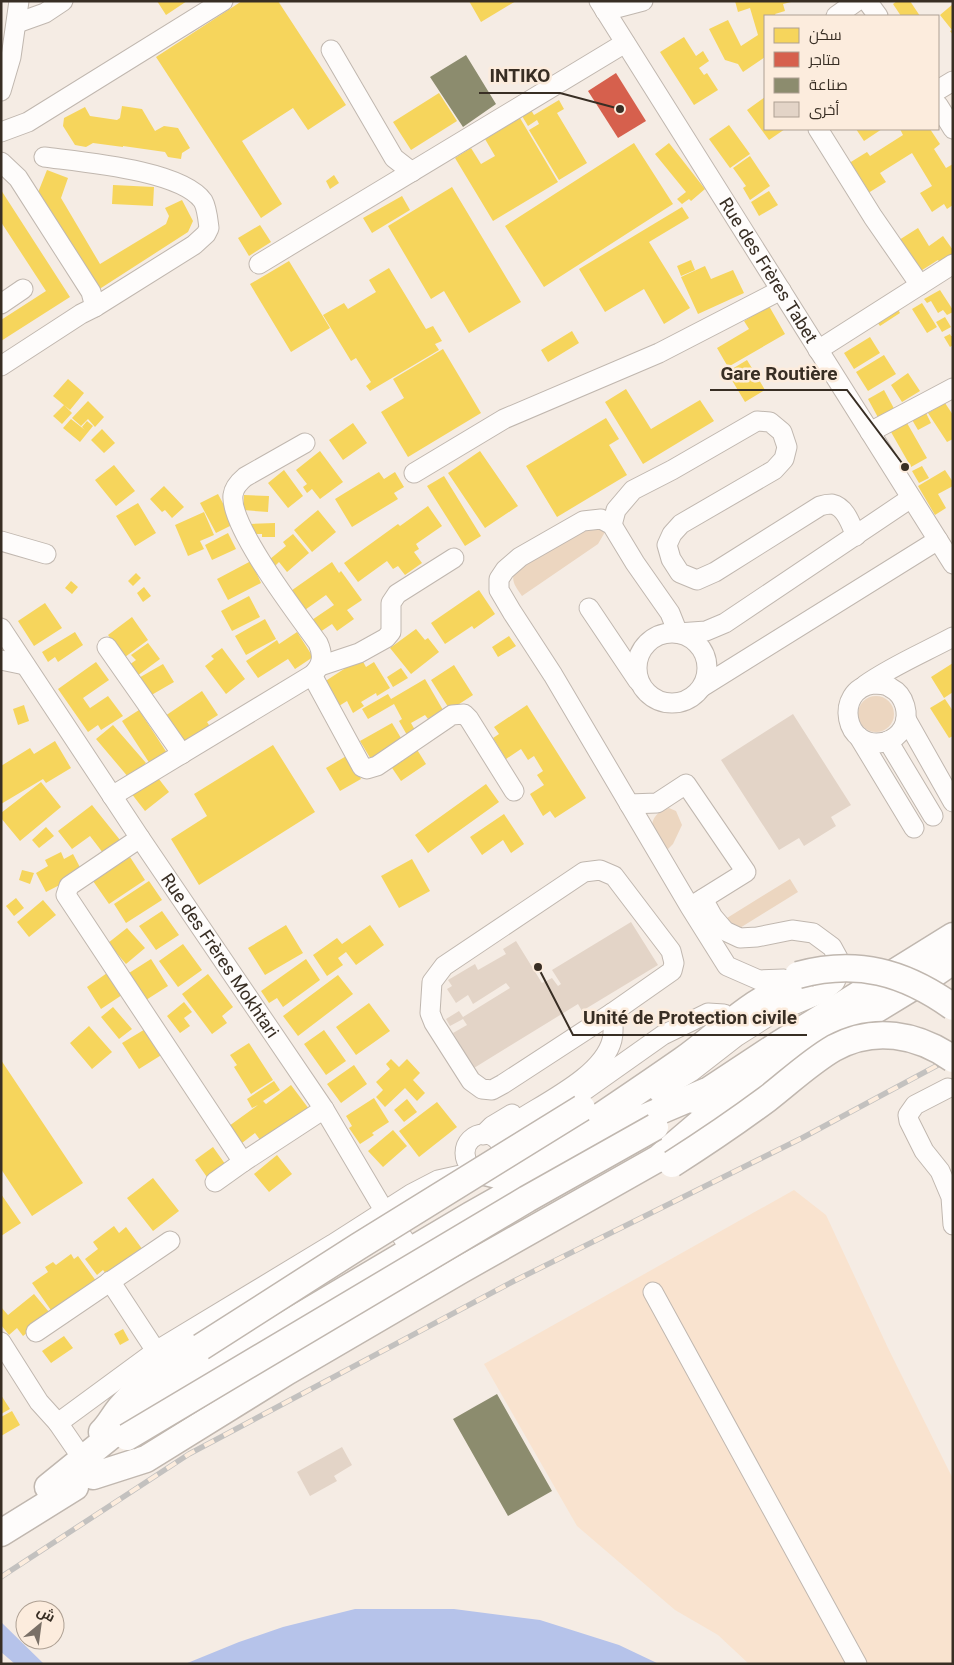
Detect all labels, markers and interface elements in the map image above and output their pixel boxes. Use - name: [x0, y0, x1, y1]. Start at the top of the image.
- legend: [764, 15, 939, 130]
- text: سكن: [809, 26, 842, 45]
- text: متاجر: [808, 51, 840, 69]
- callout: INTIKO: [479, 59, 560, 93]
- text: INTIKO: [490, 64, 550, 87]
- text: صناعة: [809, 76, 848, 94]
- text: أخرى: [809, 100, 839, 120]
- street label: Rue des Frères Tabet: [715, 193, 822, 347]
- callout: Gare Routière: [710, 356, 847, 390]
- text: Gare Routière: [720, 362, 838, 385]
- street label: Rue des Frères Mokhtari: [157, 869, 284, 1042]
- callout: Unité de Protection civile: [573, 1001, 807, 1035]
- text: Unité de Protection civile: [583, 1006, 797, 1029]
- north arrow: [15, 1600, 65, 1650]
- text: ش: [34, 1602, 58, 1626]

